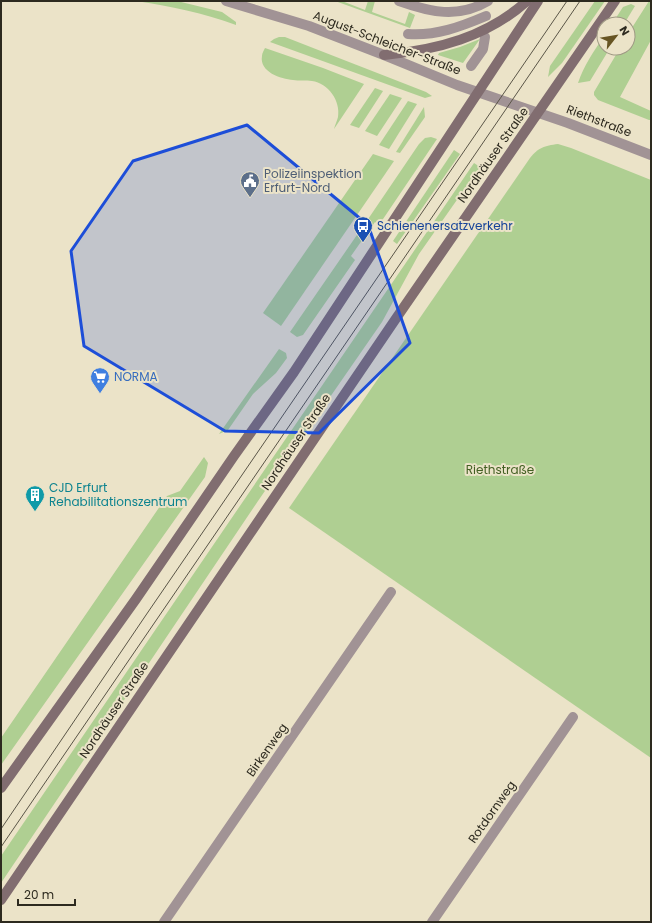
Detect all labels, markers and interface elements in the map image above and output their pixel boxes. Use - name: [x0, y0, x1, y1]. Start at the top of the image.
- street label: August-Schleicher-Straße: [311, 6, 464, 79]
- north arrow: [596, 16, 636, 56]
- text: N: [616, 23, 634, 39]
- street label: Riethstraße: [564, 100, 634, 141]
- street label: Nordhäuser Straße: [453, 103, 532, 206]
- place label: Polizeiinspektion Erfurt-Nord: [264, 165, 362, 196]
- public building icon: Polizeiinspektion Erfurt-Nord: [239, 170, 261, 198]
- bus stop icon: Schienenersatzverkehr: [352, 215, 374, 243]
- place label: Schienenersatzverkehr: [377, 217, 513, 234]
- supermarket icon: NORMA: [89, 366, 111, 394]
- place label: NORMA: [114, 368, 158, 385]
- street label: Nordhäuser Straße: [257, 390, 334, 493]
- park label: Riethstraße: [466, 461, 534, 478]
- place label: CJD Erfurt Rehabilitationszentrum: [49, 479, 187, 510]
- building icon: CJD Erfurt Rehabilitationszentrum: [24, 484, 46, 512]
- street label: Nordhäuser Straße: [75, 658, 152, 761]
- street label: Birkenweg: [242, 720, 291, 780]
- street label: Rotdornweg: [464, 777, 519, 846]
- scale bar: [18, 881, 75, 907]
- text: 20 m: [24, 886, 54, 903]

